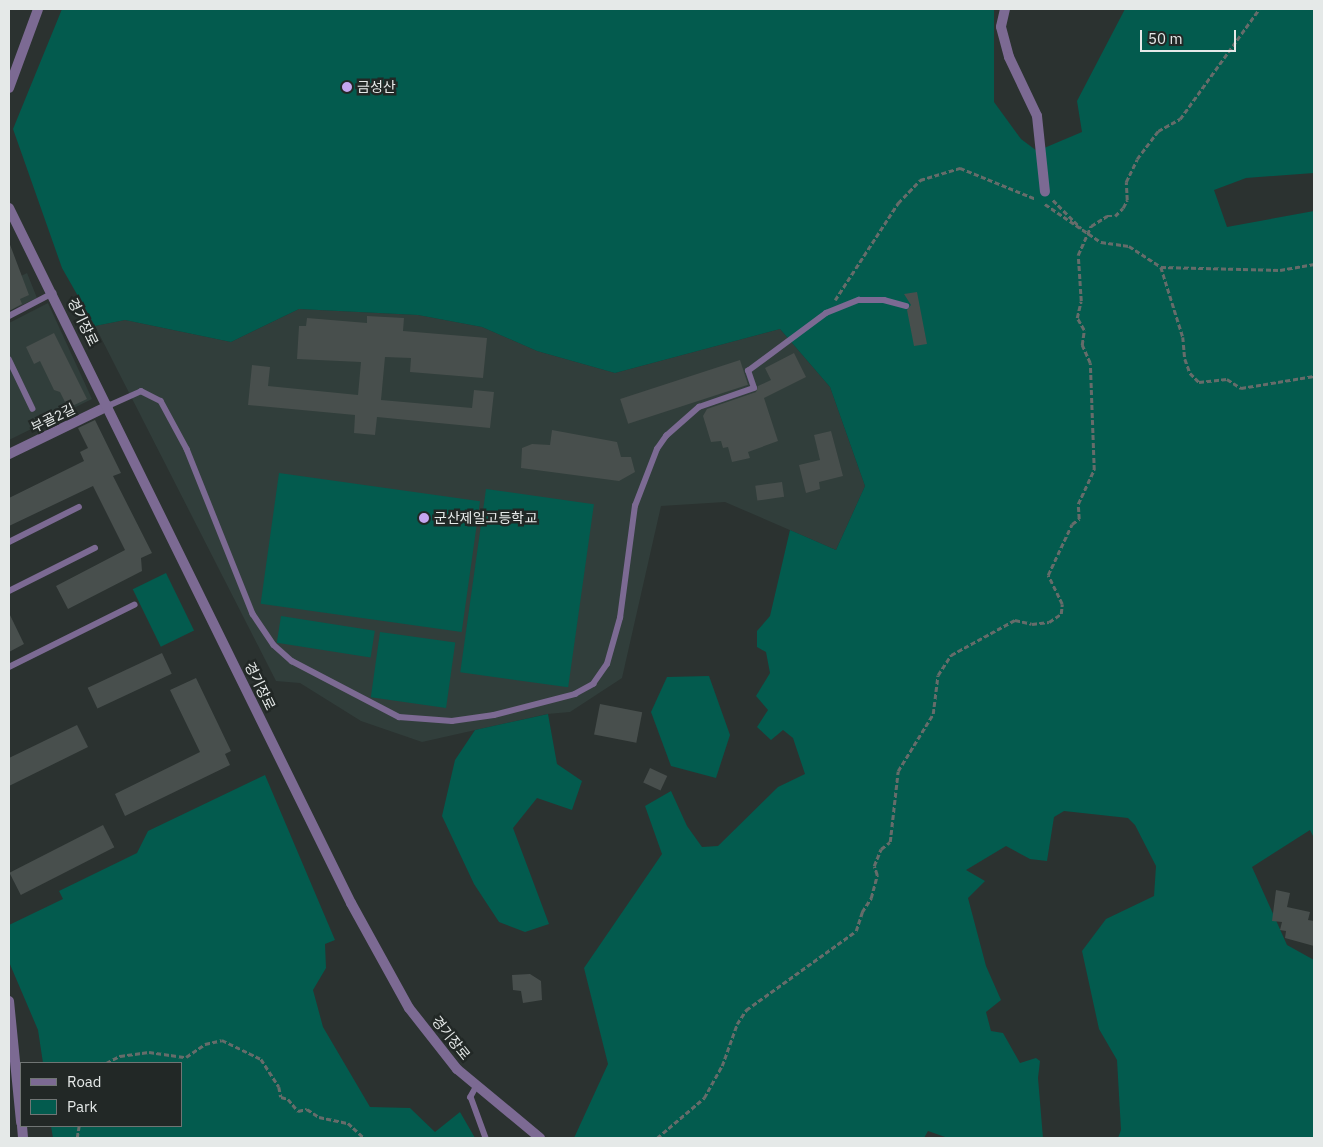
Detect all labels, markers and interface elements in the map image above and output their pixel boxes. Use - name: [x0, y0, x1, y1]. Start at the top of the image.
- scale bar: [1143, 20, 1239, 52]
- text: 50 m: [1148, 29, 1183, 48]
- place label: 금성산: [357, 79, 396, 95]
- marker: 금성산: [341, 81, 353, 93]
- street label: 경기장로: [64, 295, 102, 349]
- street label: 부골2길: [28, 400, 78, 436]
- place label: 군산제일고등학교: [434, 510, 537, 526]
- marker: 군산제일고등학교: [418, 512, 430, 524]
- street label: 경기장로: [241, 659, 279, 713]
- street label: 경기장로: [428, 1013, 474, 1063]
- legend: [20, 1062, 182, 1127]
- text: Road: [67, 1072, 102, 1091]
- text: Park: [67, 1097, 97, 1116]

